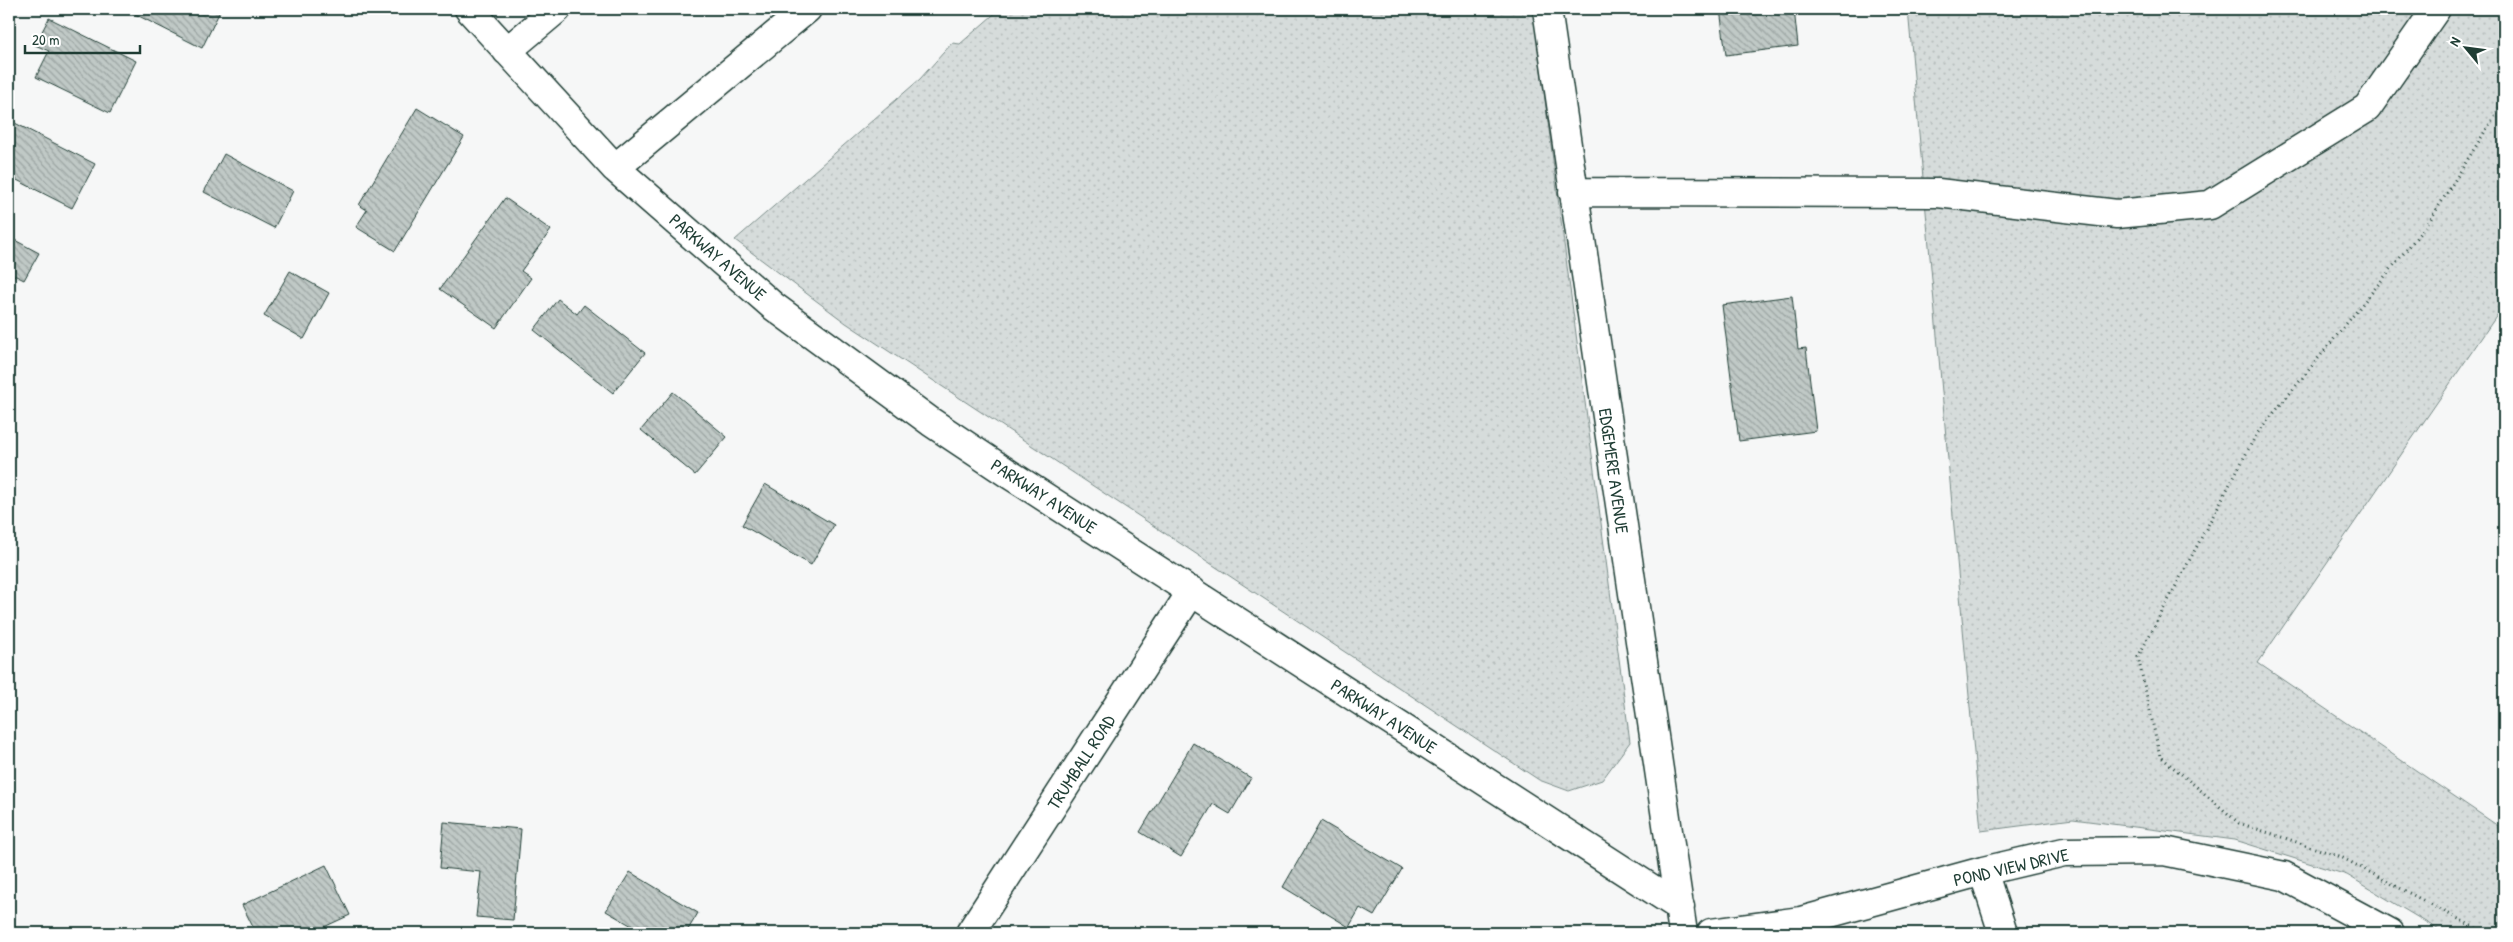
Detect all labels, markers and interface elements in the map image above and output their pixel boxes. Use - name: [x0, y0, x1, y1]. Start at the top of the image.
- scale bar: [25, 22, 140, 54]
- north arrow: [2440, 22, 2490, 72]
- text: 20 m: [32, 29, 59, 50]
- text: N: [2444, 33, 2465, 49]
- street label: PARKWAY AVENUE: [664, 208, 772, 306]
- street label: EDGEMERE AVENUE: [1593, 407, 1635, 535]
- street label: PARKWAY AVENUE: [986, 452, 1102, 540]
- street label: PARKWAY AVENUE: [1326, 672, 1442, 760]
- street label: TRUMBALL ROAD: [1041, 709, 1121, 814]
- street label: POND VIEW DRIVE: [1951, 842, 2071, 892]

